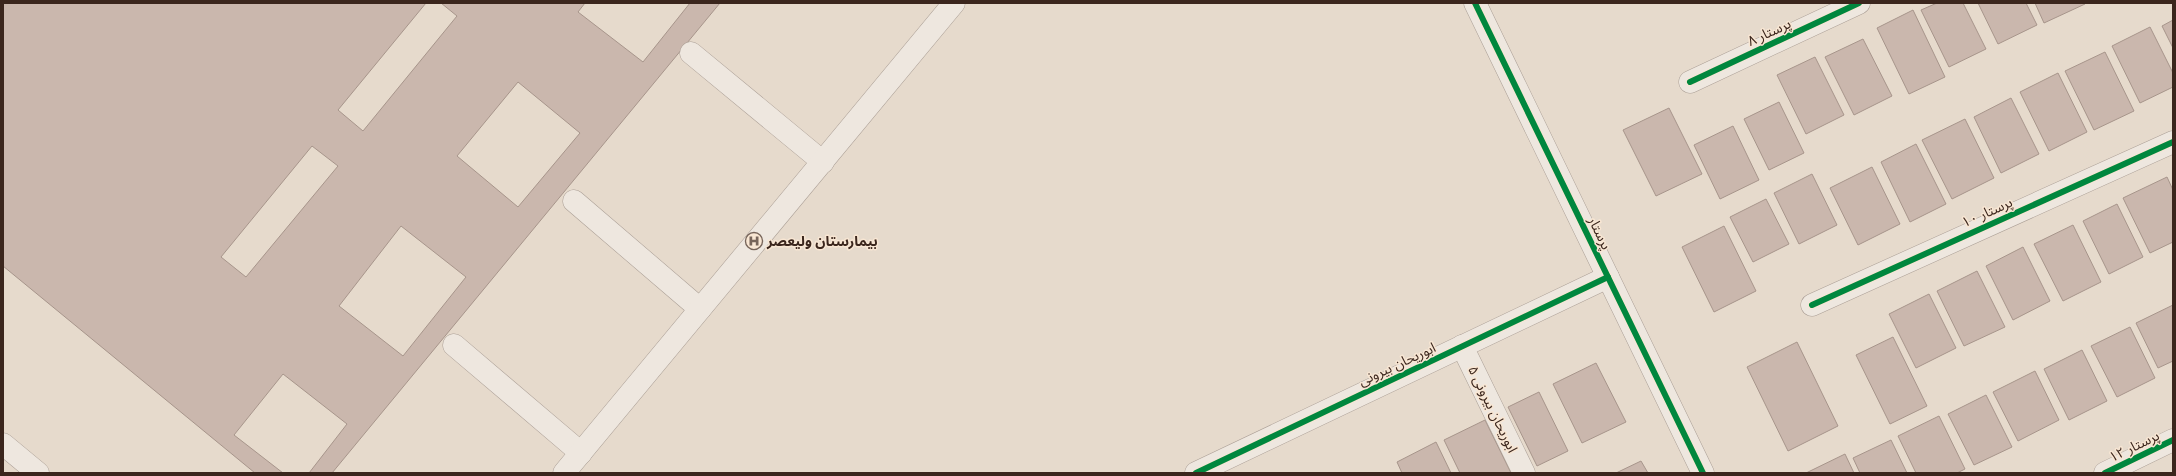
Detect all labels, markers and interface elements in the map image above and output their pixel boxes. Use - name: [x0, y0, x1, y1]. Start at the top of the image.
- street label: پرستار ۸: [1744, 14, 1794, 51]
- street label: پرستار ۱۰: [1959, 193, 2016, 232]
- street label: پرستار: [1583, 213, 1616, 253]
- hospital icon: بیمارستان ولیعصر: [744, 231, 764, 251]
- place label: بیمارستان ولیعصر: [766, 232, 878, 250]
- street label: ابوریحان بیرونی: [1355, 338, 1439, 390]
- street label: ابوریحان بیرونی ۵: [1464, 363, 1522, 455]
- street label: پرستار ۱۲: [2106, 426, 2163, 467]

